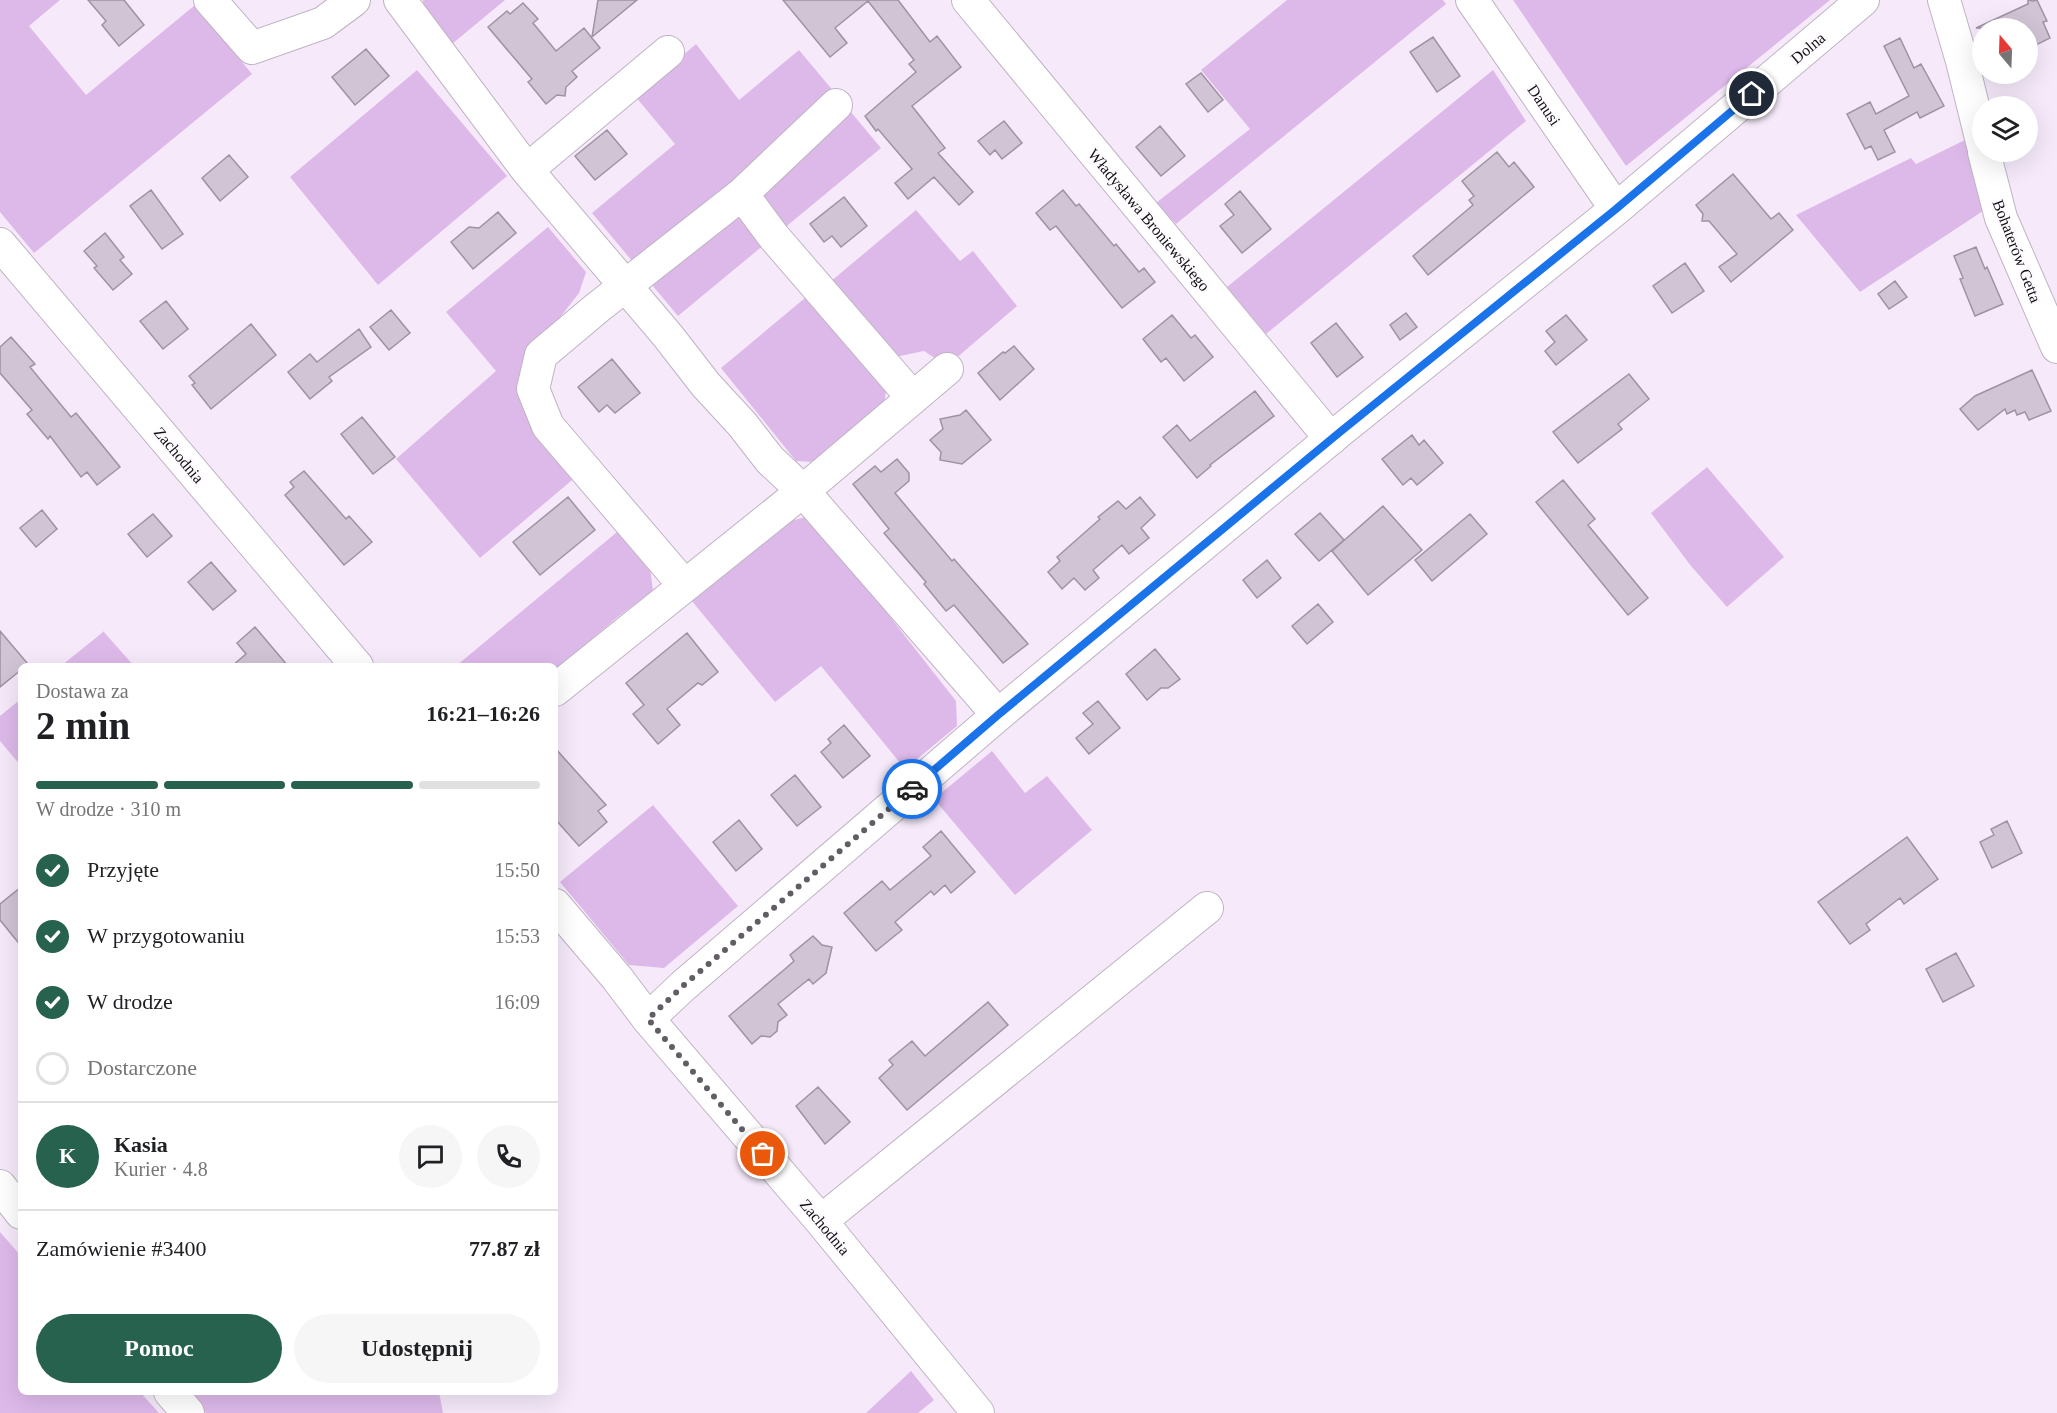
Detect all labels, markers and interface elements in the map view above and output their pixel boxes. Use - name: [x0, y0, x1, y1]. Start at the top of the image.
- north arrow: [1972, 18, 2038, 84]
- map controls: [1972, 18, 2038, 162]
- street label: Dolna: [1788, 29, 1828, 67]
- pin: [1726, 68, 1777, 119]
- icon: home: [1735, 77, 1768, 110]
- street label: Danusi: [1524, 81, 1564, 129]
- button: layers: [1972, 96, 2038, 162]
- street label: Władysława Broniewskiego: [1084, 146, 1213, 295]
- street label: Bohaterów Getta: [1990, 197, 2044, 305]
- street label: Zachodnia: [151, 424, 207, 486]
- text: Dostawa za: [36, 680, 129, 702]
- text: 16:21–16:26: [426, 701, 540, 726]
- text: 2 min: [36, 704, 130, 747]
- courier: [882, 759, 942, 819]
- icon: car: [896, 773, 929, 806]
- text: W drodze · 310 m: [36, 798, 181, 820]
- icon: check: [36, 854, 69, 887]
- text: Przyjęte: [87, 857, 159, 882]
- text: 15:50: [494, 859, 540, 881]
- icon: check: [36, 920, 69, 953]
- text: W przygotowaniu: [87, 923, 245, 948]
- text: 15:53: [494, 925, 540, 947]
- icon: check: [36, 986, 69, 1019]
- text: W drodze: [87, 989, 173, 1014]
- text: 16:09: [494, 991, 540, 1013]
- text: Dostarczone: [87, 1055, 197, 1080]
- button: chat: [399, 1125, 462, 1188]
- button: phone: [477, 1125, 540, 1188]
- pin: [737, 1128, 788, 1179]
- text: Kasia: [114, 1132, 168, 1157]
- icon: bag: [746, 1137, 779, 1170]
- text: K: [59, 1143, 76, 1168]
- text: Kurier · 4.8: [114, 1158, 208, 1180]
- street label: Zachodnia: [797, 1196, 853, 1258]
- text: Zamówienie #3400: [36, 1236, 206, 1261]
- text: 77.87 zł: [469, 1236, 540, 1261]
- button: Pomoc: [36, 1314, 282, 1383]
- button: Udostępnij: [294, 1314, 540, 1383]

